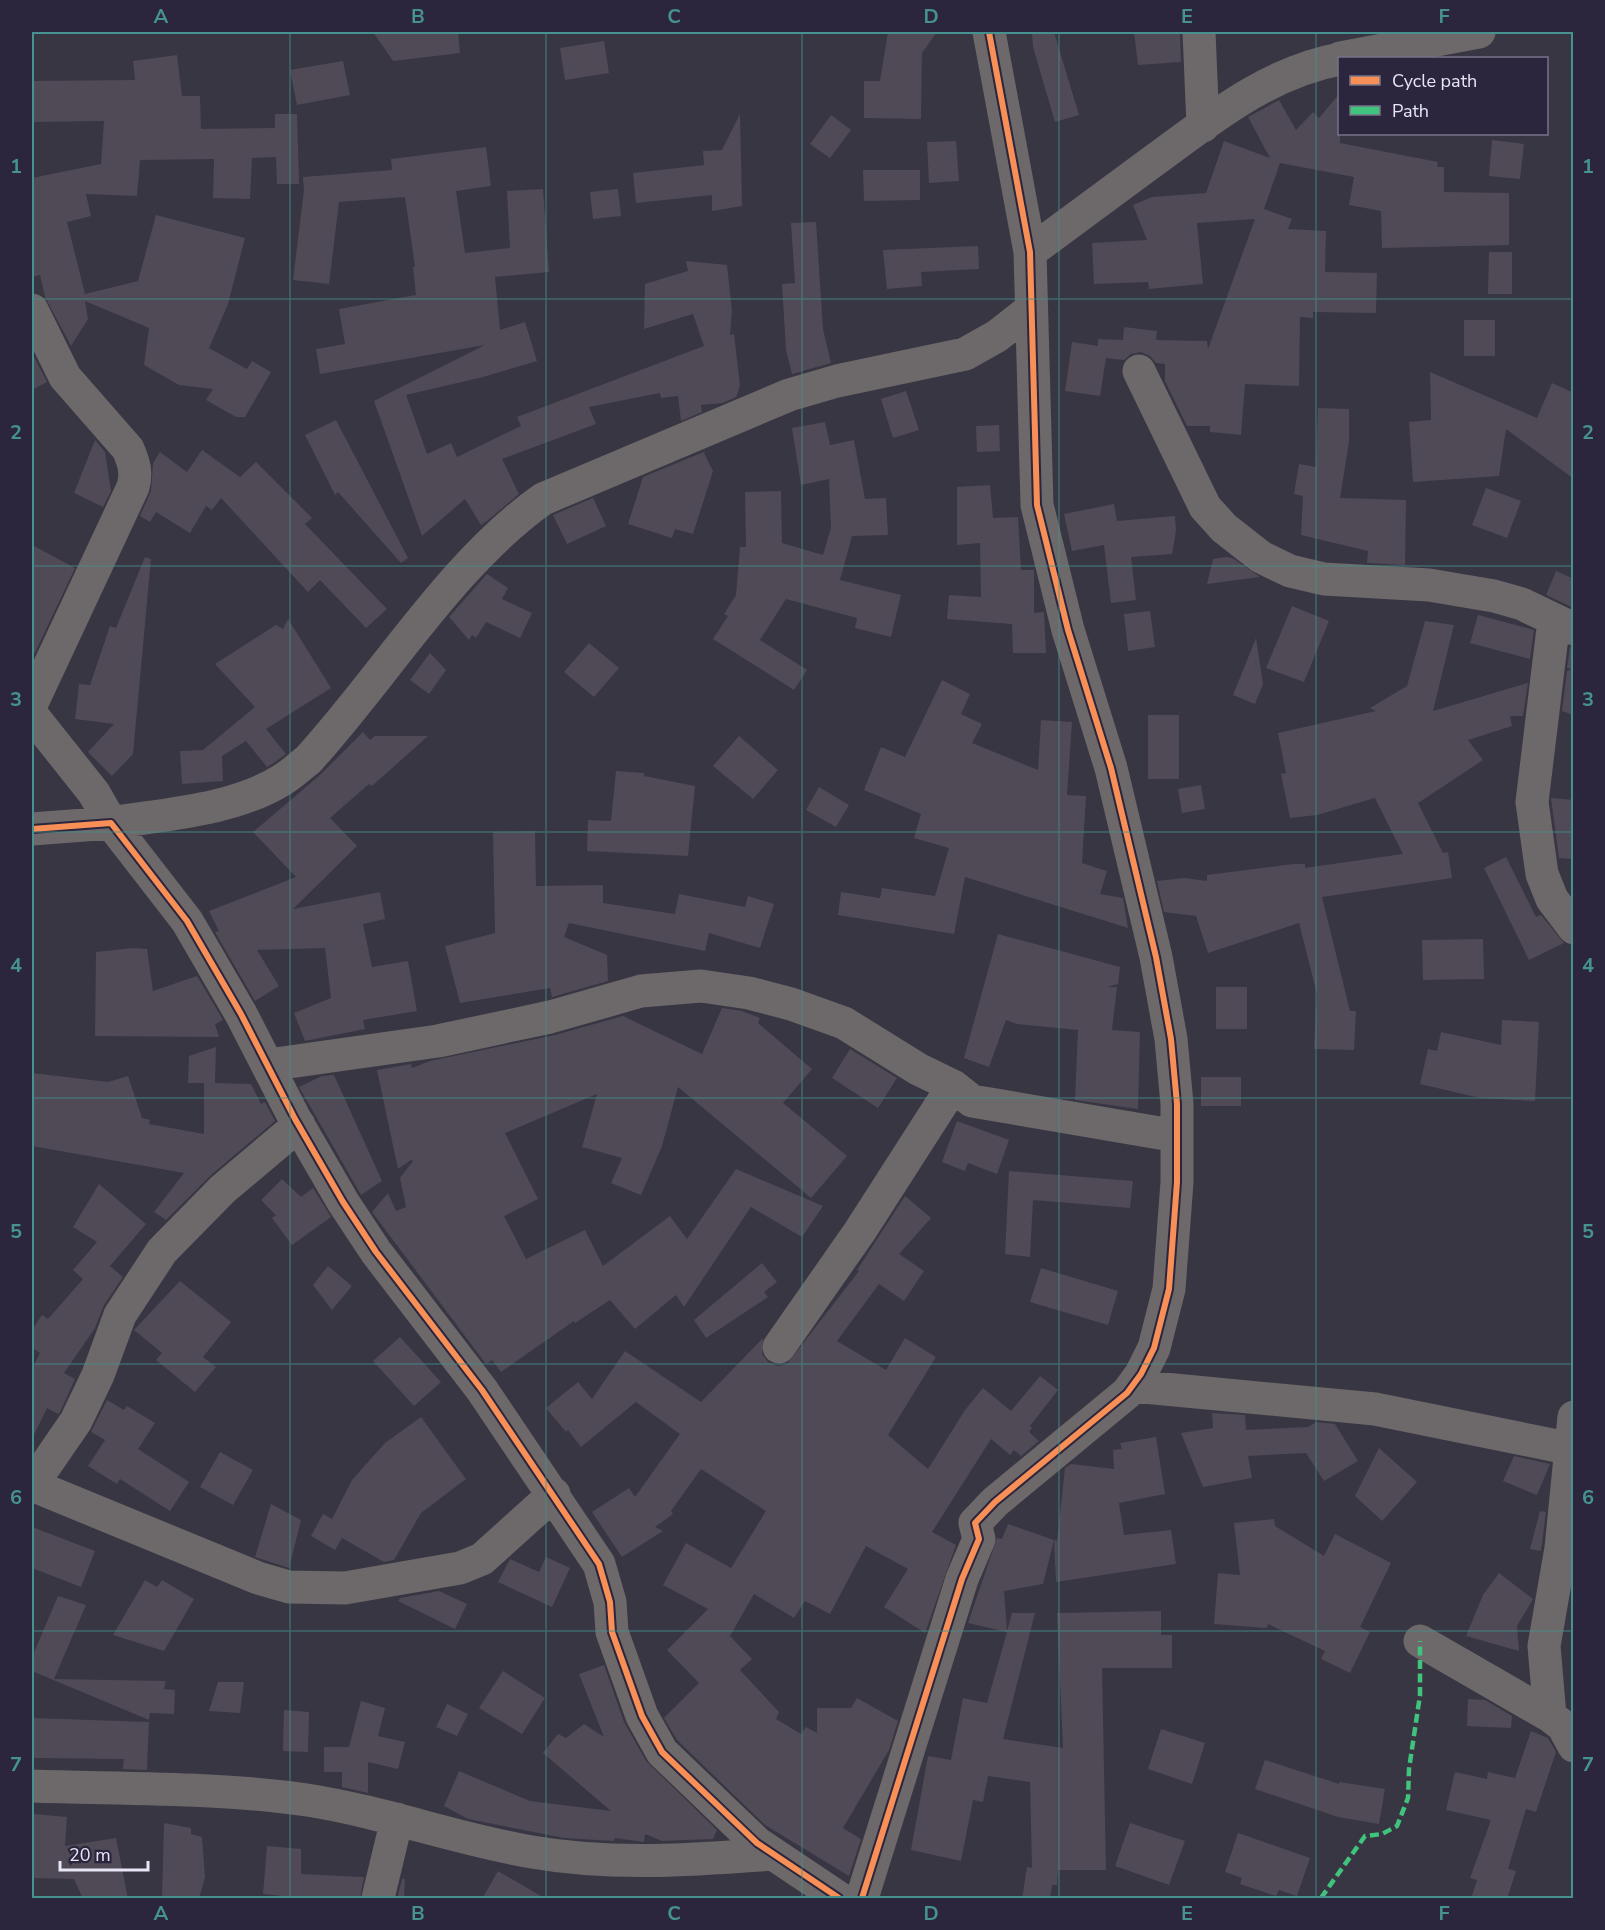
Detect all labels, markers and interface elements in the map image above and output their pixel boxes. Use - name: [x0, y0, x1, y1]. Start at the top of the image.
- text: A: [154, 3, 169, 30]
- text: B: [411, 3, 425, 30]
- text: C: [667, 3, 681, 30]
- text: D: [923, 3, 939, 30]
- text: E: [1181, 3, 1193, 30]
- text: F: [1438, 3, 1450, 30]
- legend: [1338, 57, 1548, 135]
- text: Cycle path: [1392, 69, 1477, 93]
- text: Path: [1392, 99, 1429, 123]
- text: 1: [10, 153, 22, 180]
- text: 1: [1582, 153, 1594, 180]
- text: 2: [10, 419, 22, 446]
- text: 2: [1582, 419, 1594, 446]
- text: 3: [10, 686, 22, 713]
- text: 3: [1582, 686, 1594, 713]
- text: 4: [10, 952, 22, 979]
- text: 4: [1582, 952, 1594, 979]
- text: 5: [10, 1218, 22, 1245]
- text: 5: [1582, 1218, 1594, 1245]
- text: 6: [10, 1484, 22, 1511]
- text: 6: [1582, 1484, 1594, 1511]
- text: 7: [10, 1751, 22, 1778]
- text: 7: [1582, 1751, 1594, 1778]
- scale bar: [60, 1834, 148, 1872]
- text: 20 m: [69, 1843, 111, 1867]
- text: A: [154, 1900, 169, 1927]
- text: B: [411, 1900, 425, 1927]
- text: C: [667, 1900, 681, 1927]
- text: D: [923, 1900, 939, 1927]
- text: E: [1181, 1900, 1193, 1927]
- text: F: [1438, 1900, 1450, 1927]

